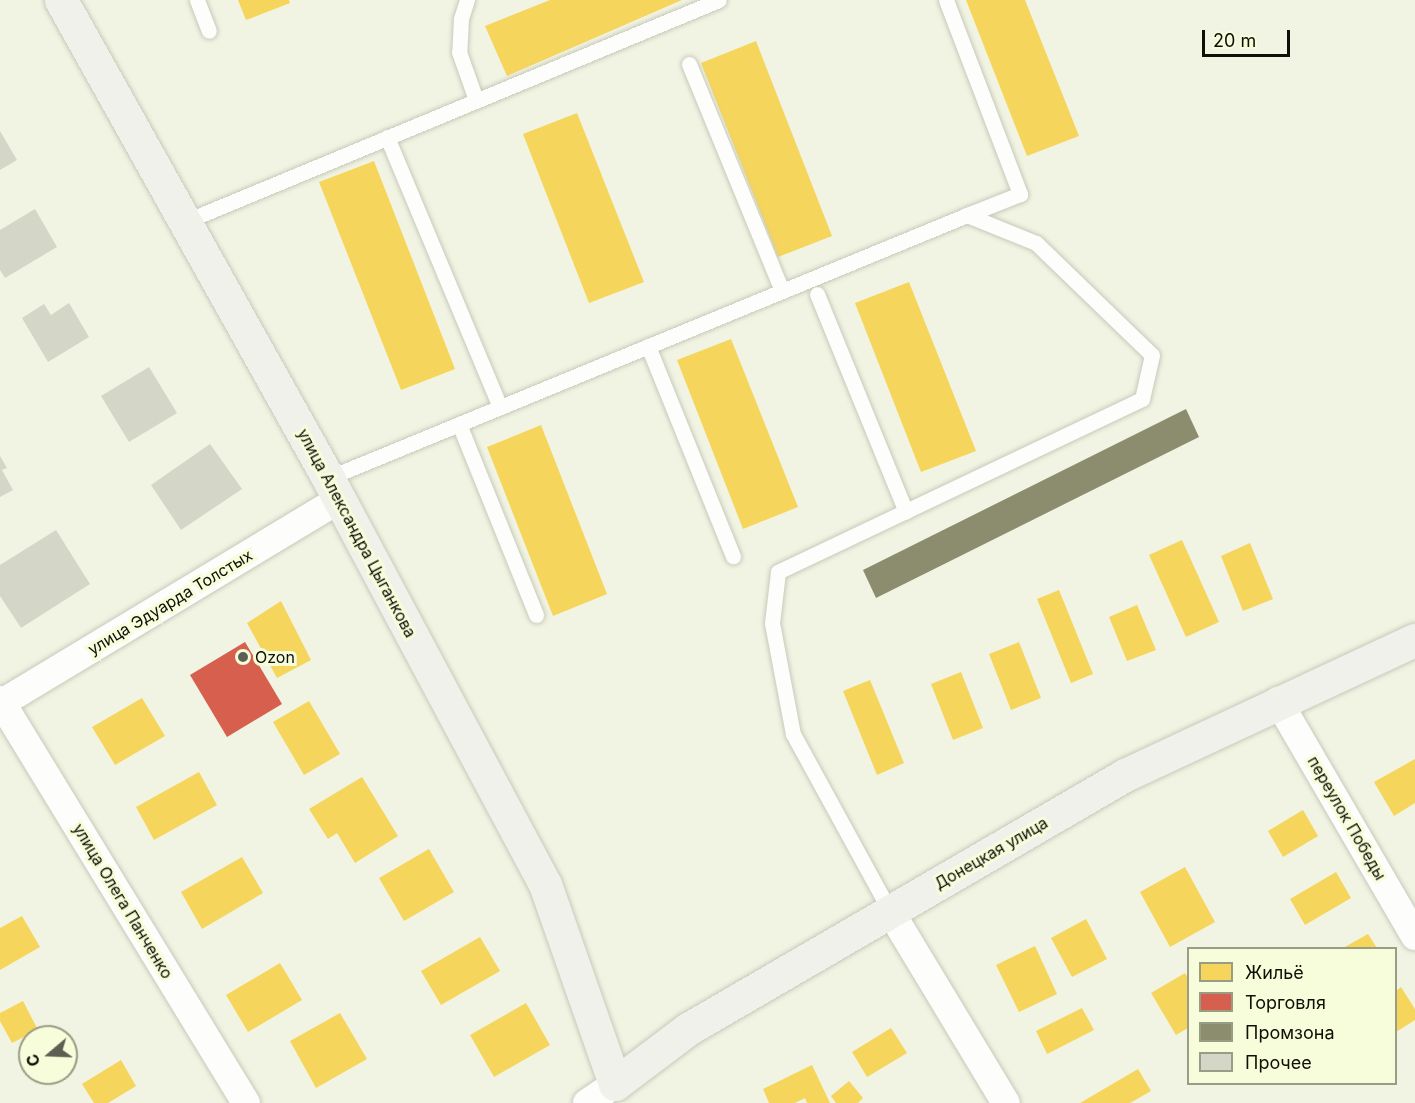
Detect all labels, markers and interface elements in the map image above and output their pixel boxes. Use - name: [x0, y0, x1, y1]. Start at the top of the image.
- scale bar: [1205, 18, 1294, 56]
- text: 20 m: [1213, 30, 1256, 51]
- street label: улица Александра Цыганкова: [294, 425, 420, 641]
- street label: улица Эдуарда Толстых: [84, 545, 256, 659]
- place label: Ozon: [255, 647, 295, 667]
- marker: Ozon: [236, 650, 250, 664]
- street label: переулок Победы: [1304, 753, 1390, 883]
- street label: Донецкая улица: [931, 813, 1051, 893]
- street label: улица Олега Панченко: [69, 820, 177, 982]
- legend: [1187, 947, 1397, 1085]
- text: Жильё: [1245, 962, 1304, 983]
- text: Торговля: [1245, 992, 1326, 1013]
- text: Промзона: [1245, 1022, 1335, 1043]
- north arrow: [18, 1025, 78, 1085]
- text: С: [21, 1051, 44, 1069]
- text: Прочее: [1245, 1052, 1312, 1073]

